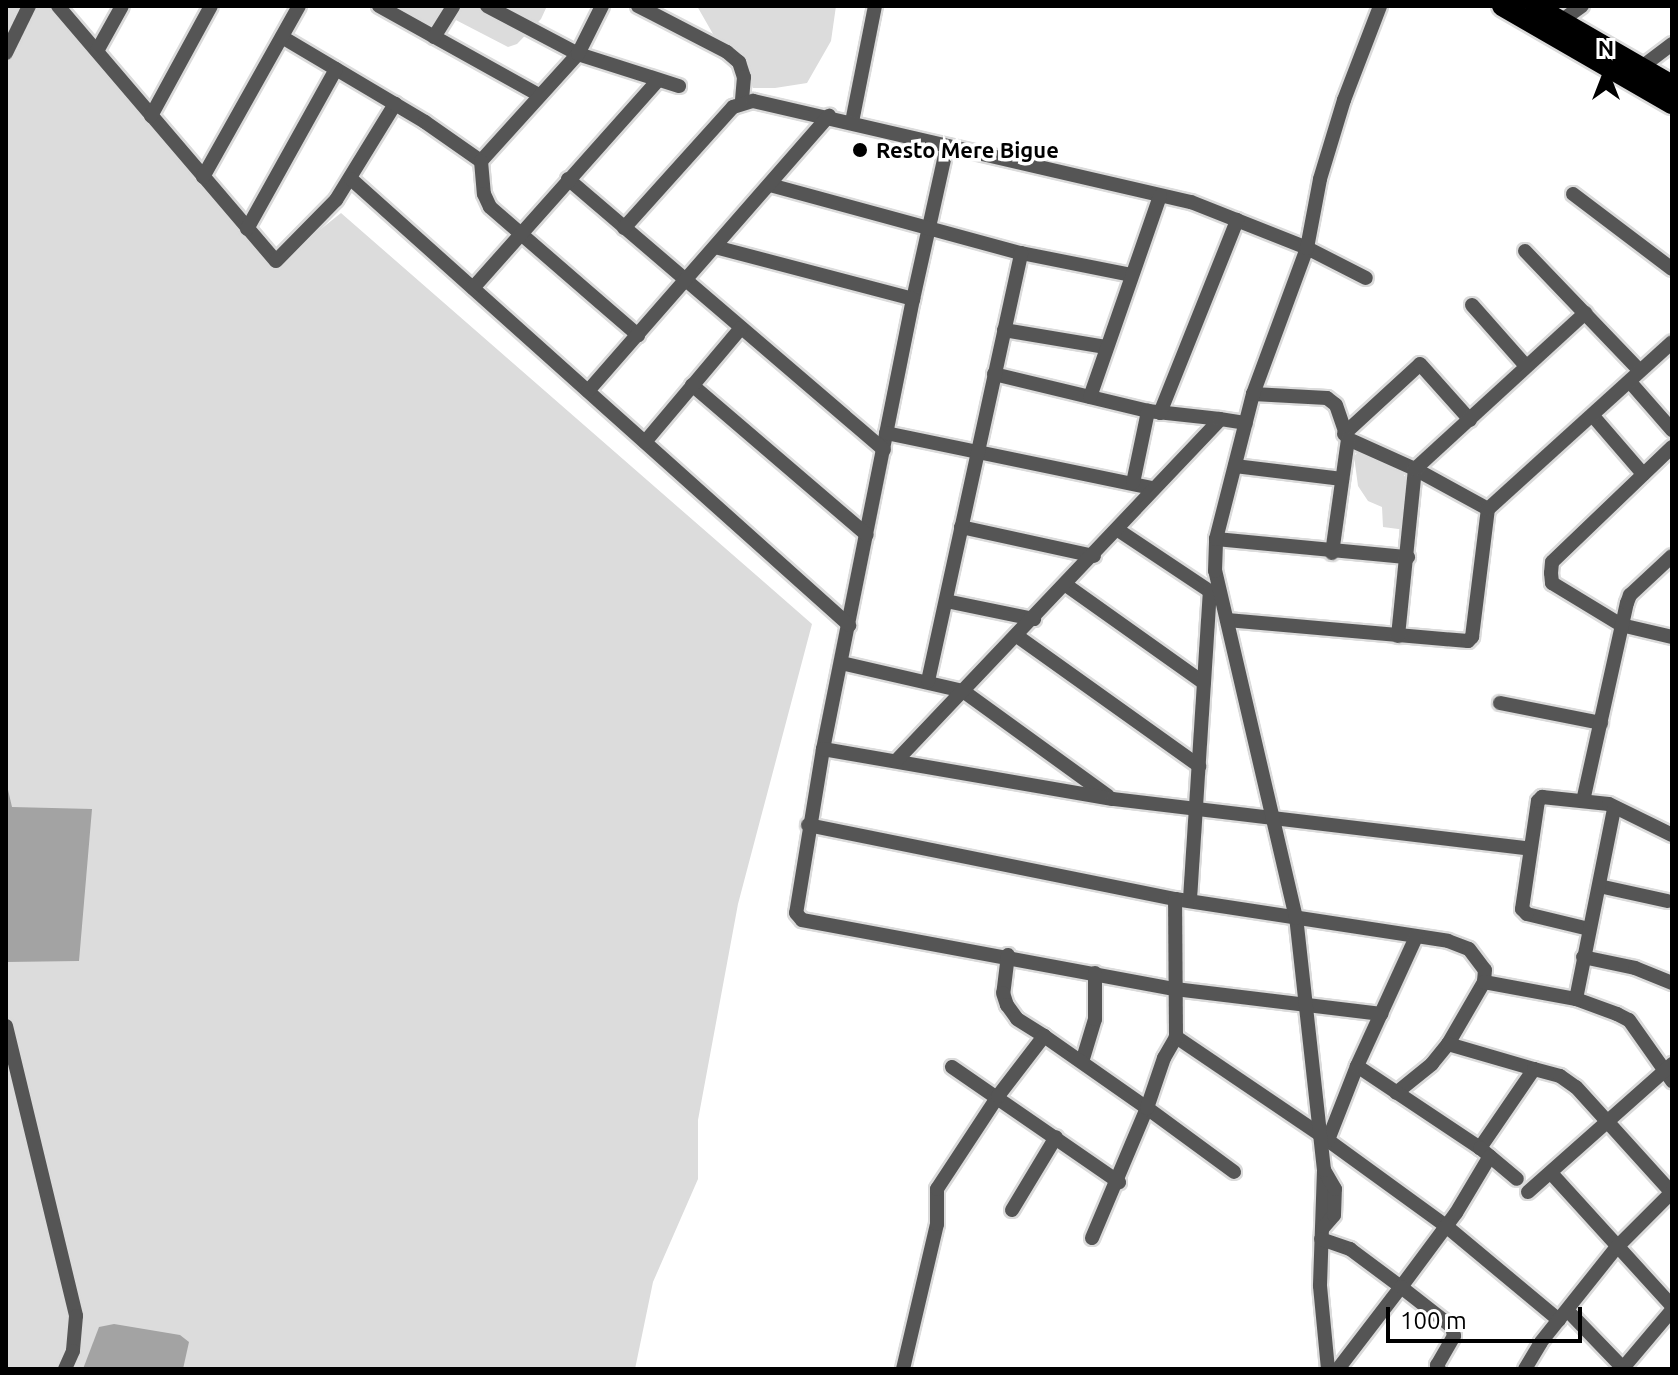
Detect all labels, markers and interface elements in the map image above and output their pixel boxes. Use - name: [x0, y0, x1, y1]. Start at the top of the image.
- north arrow: [1566, 32, 1646, 112]
- text: N: [1598, 35, 1614, 60]
- place label: Resto Mere Bigue: [876, 137, 1059, 163]
- marker: Resto Mere Bigue: [851, 141, 869, 159]
- scale bar: [1390, 1291, 1586, 1341]
- text: 100 m: [1400, 1307, 1467, 1334]

